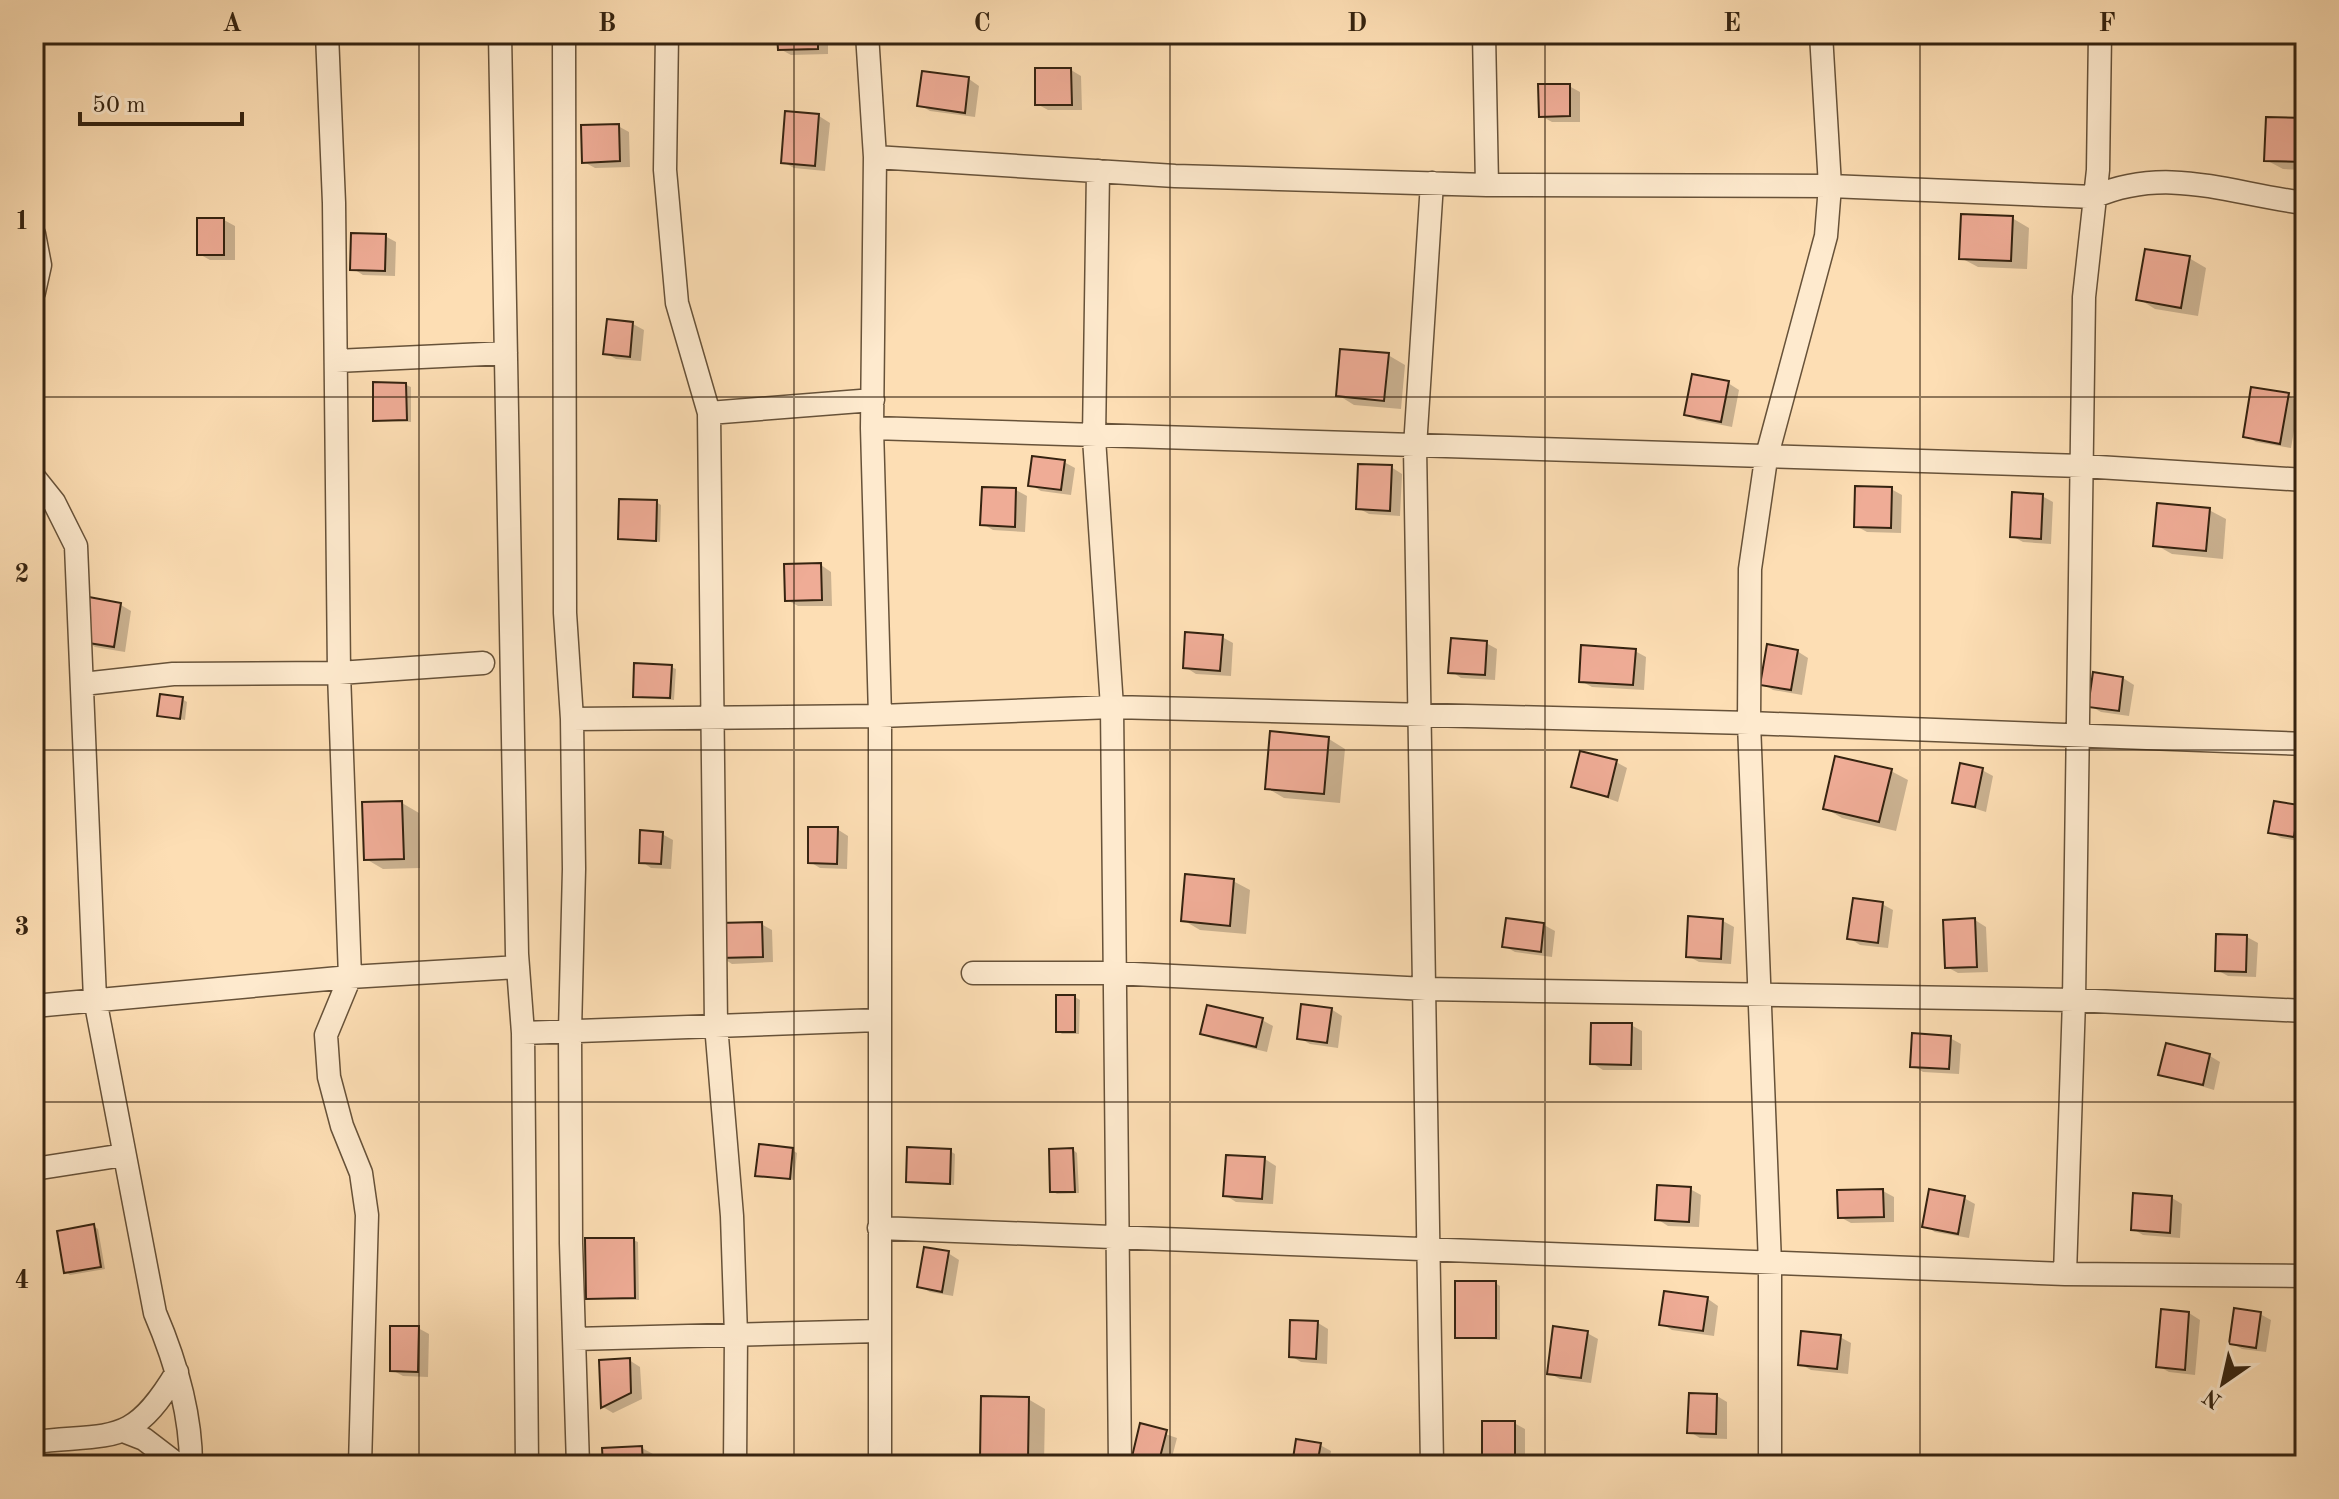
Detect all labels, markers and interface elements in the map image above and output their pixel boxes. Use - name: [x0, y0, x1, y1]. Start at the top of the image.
- text: A: [222, 11, 242, 37]
- text: B: [598, 11, 616, 37]
- text: C: [973, 11, 991, 37]
- text: D: [1347, 11, 1367, 37]
- text: E: [1723, 11, 1741, 37]
- text: F: [2098, 11, 2116, 37]
- scale bar: [80, 76, 242, 126]
- text: 50 m: [92, 94, 146, 118]
- text: 1: [14, 209, 30, 235]
- text: 2: [14, 562, 30, 588]
- text: 3: [14, 915, 30, 941]
- text: 4: [14, 1268, 30, 1294]
- north arrow: [2183, 1343, 2263, 1423]
- text: N: [2200, 1384, 2226, 1412]

